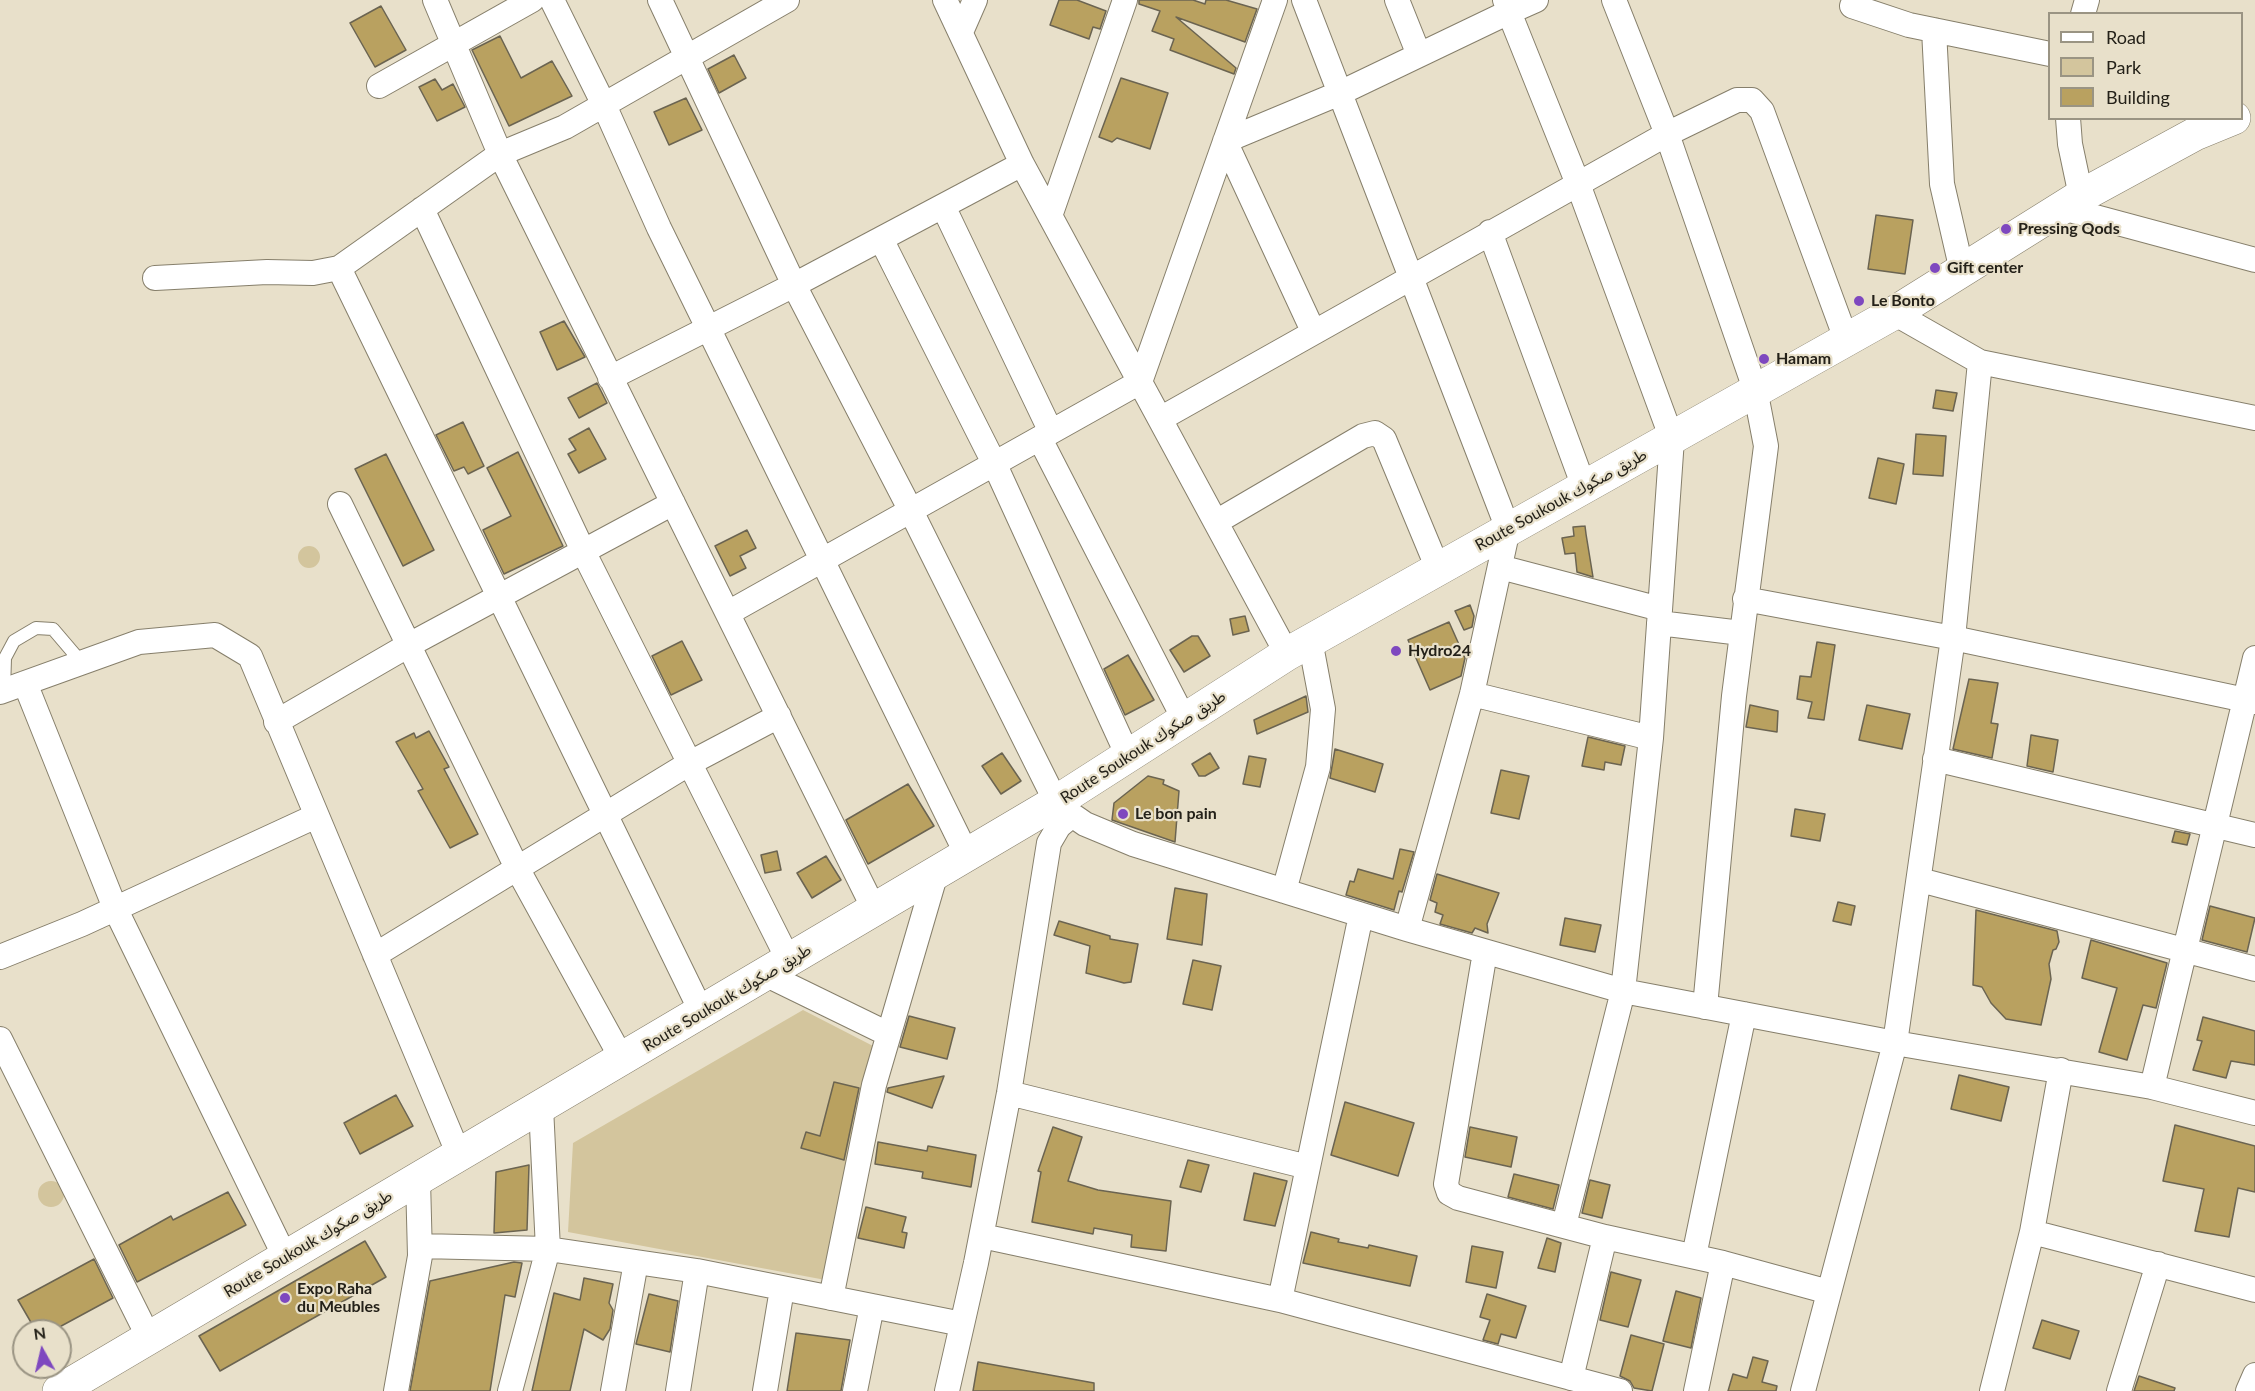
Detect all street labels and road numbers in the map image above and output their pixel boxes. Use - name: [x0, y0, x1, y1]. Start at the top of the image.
- street label: Route Soukouk طريق صكوك: [1472, 445, 1650, 555]
- street label: Route Soukouk طريق صكوك: [1057, 686, 1229, 808]
- street label: Route Soukouk طريق صكوك: [639, 940, 815, 1056]
- street label: Route Soukouk طريق صكوك: [220, 1186, 396, 1302]

